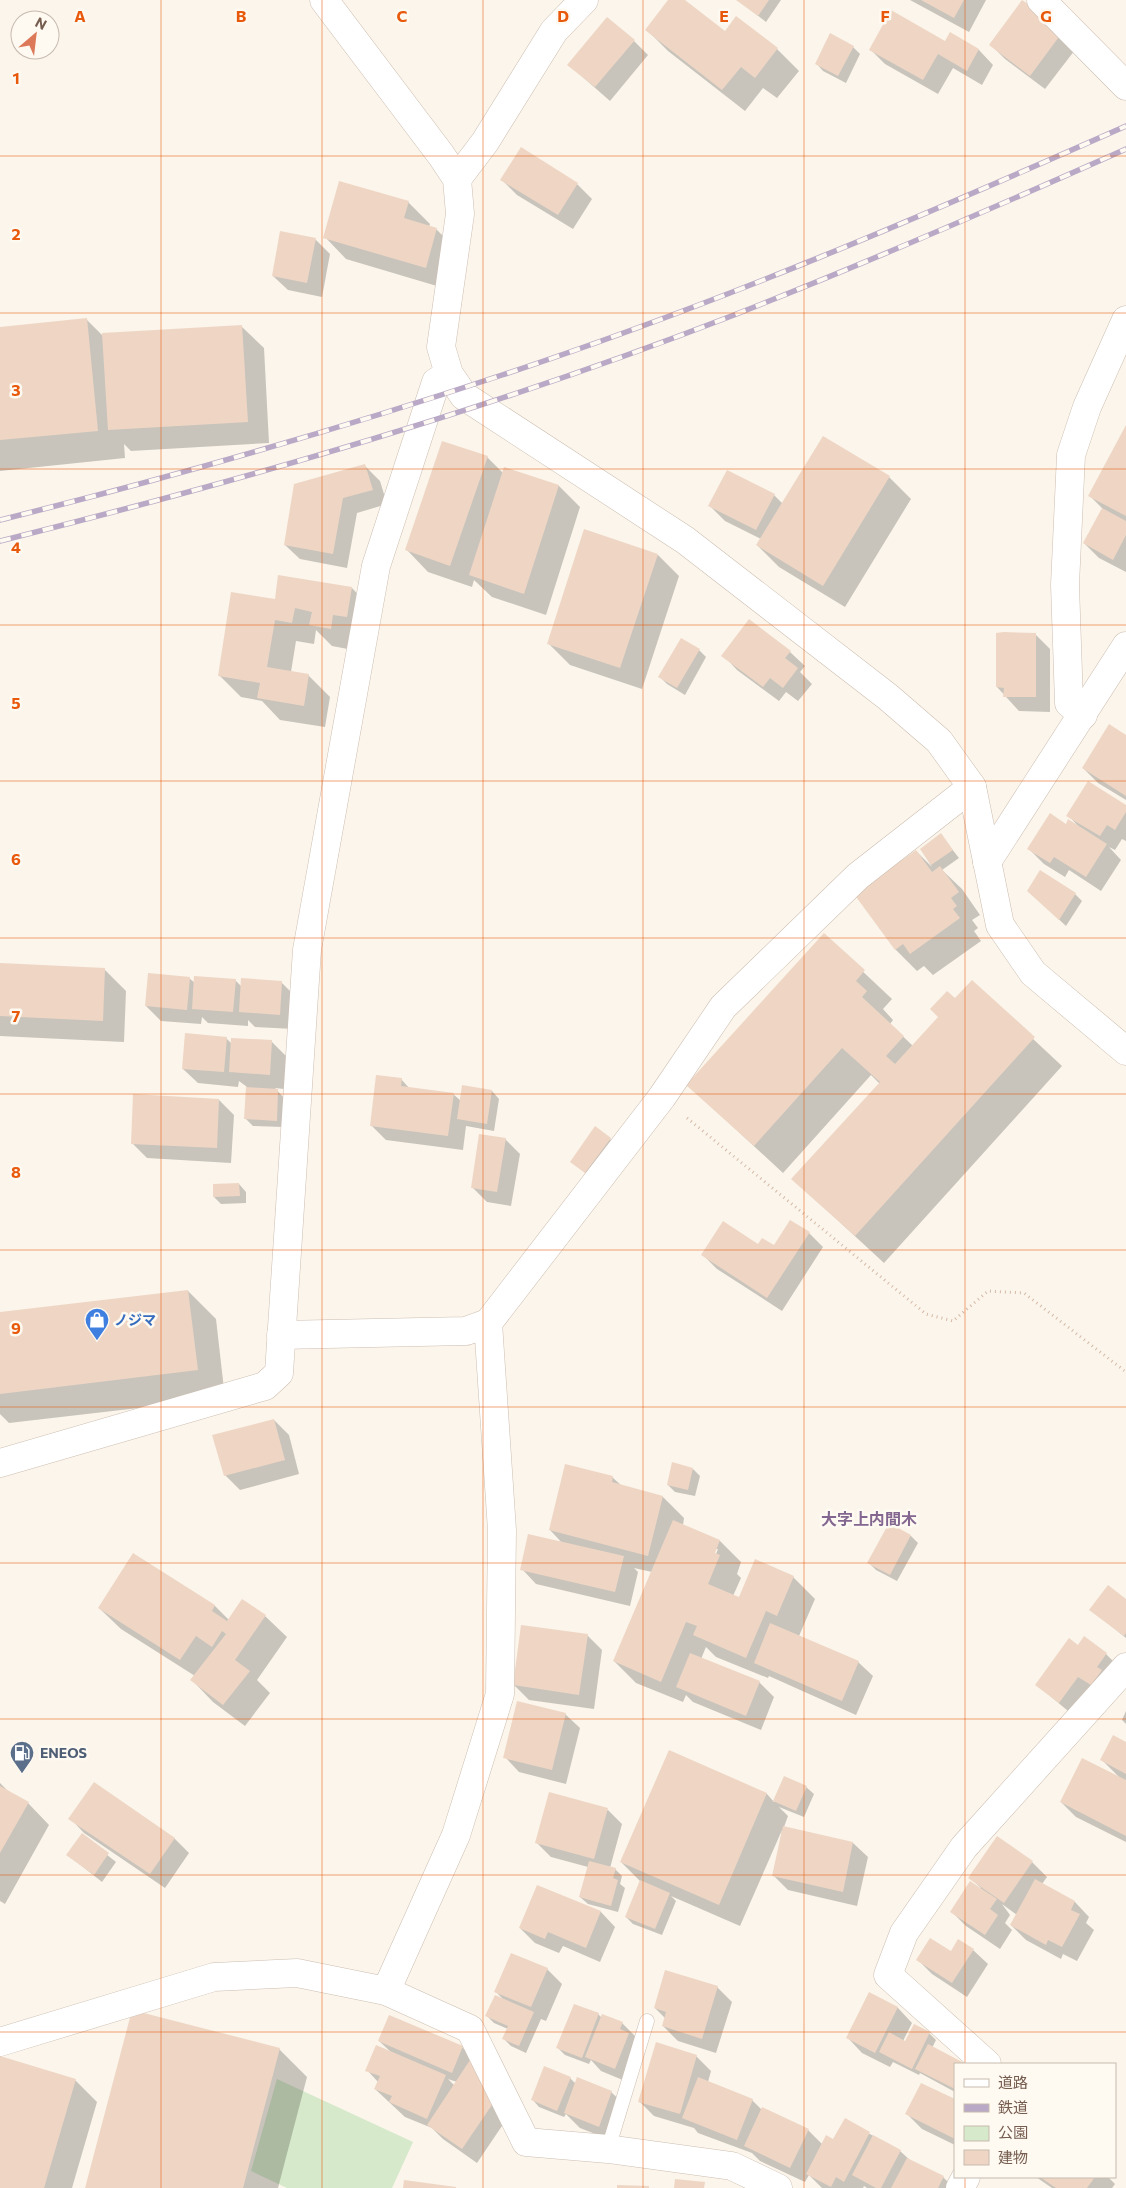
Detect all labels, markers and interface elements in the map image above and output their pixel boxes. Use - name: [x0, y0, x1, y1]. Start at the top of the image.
- text: A: [74, 6, 86, 25]
- text: B: [236, 6, 247, 25]
- text: C: [397, 6, 408, 25]
- text: D: [557, 6, 569, 25]
- text: E: [719, 6, 729, 25]
- text: F: [880, 6, 890, 25]
- text: G: [1040, 6, 1052, 25]
- north arrow: [10, 10, 60, 60]
- text: N: [33, 13, 50, 33]
- text: 1: [12, 68, 20, 87]
- text: 2: [11, 224, 21, 243]
- text: 3: [11, 380, 21, 399]
- text: 4: [11, 537, 21, 556]
- text: 5: [11, 693, 21, 712]
- text: 6: [11, 849, 21, 868]
- text: 7: [12, 1006, 21, 1025]
- text: 8: [11, 1162, 21, 1181]
- shop icon: ノジマ: [84, 1307, 110, 1341]
- place label: ノジマ: [114, 1311, 156, 1328]
- text: 9: [11, 1318, 21, 1337]
- district label: 大字上内間木: [821, 1509, 917, 1528]
- fuel station icon: ENEOS: [9, 1740, 35, 1774]
- place label: ENEOS: [40, 1744, 87, 1761]
- legend: [954, 2063, 1116, 2178]
- text: 道路: [998, 2073, 1028, 2091]
- text: 鉄道: [998, 2098, 1028, 2116]
- text: 公園: [998, 2123, 1028, 2141]
- text: 建物: [998, 2148, 1028, 2166]

